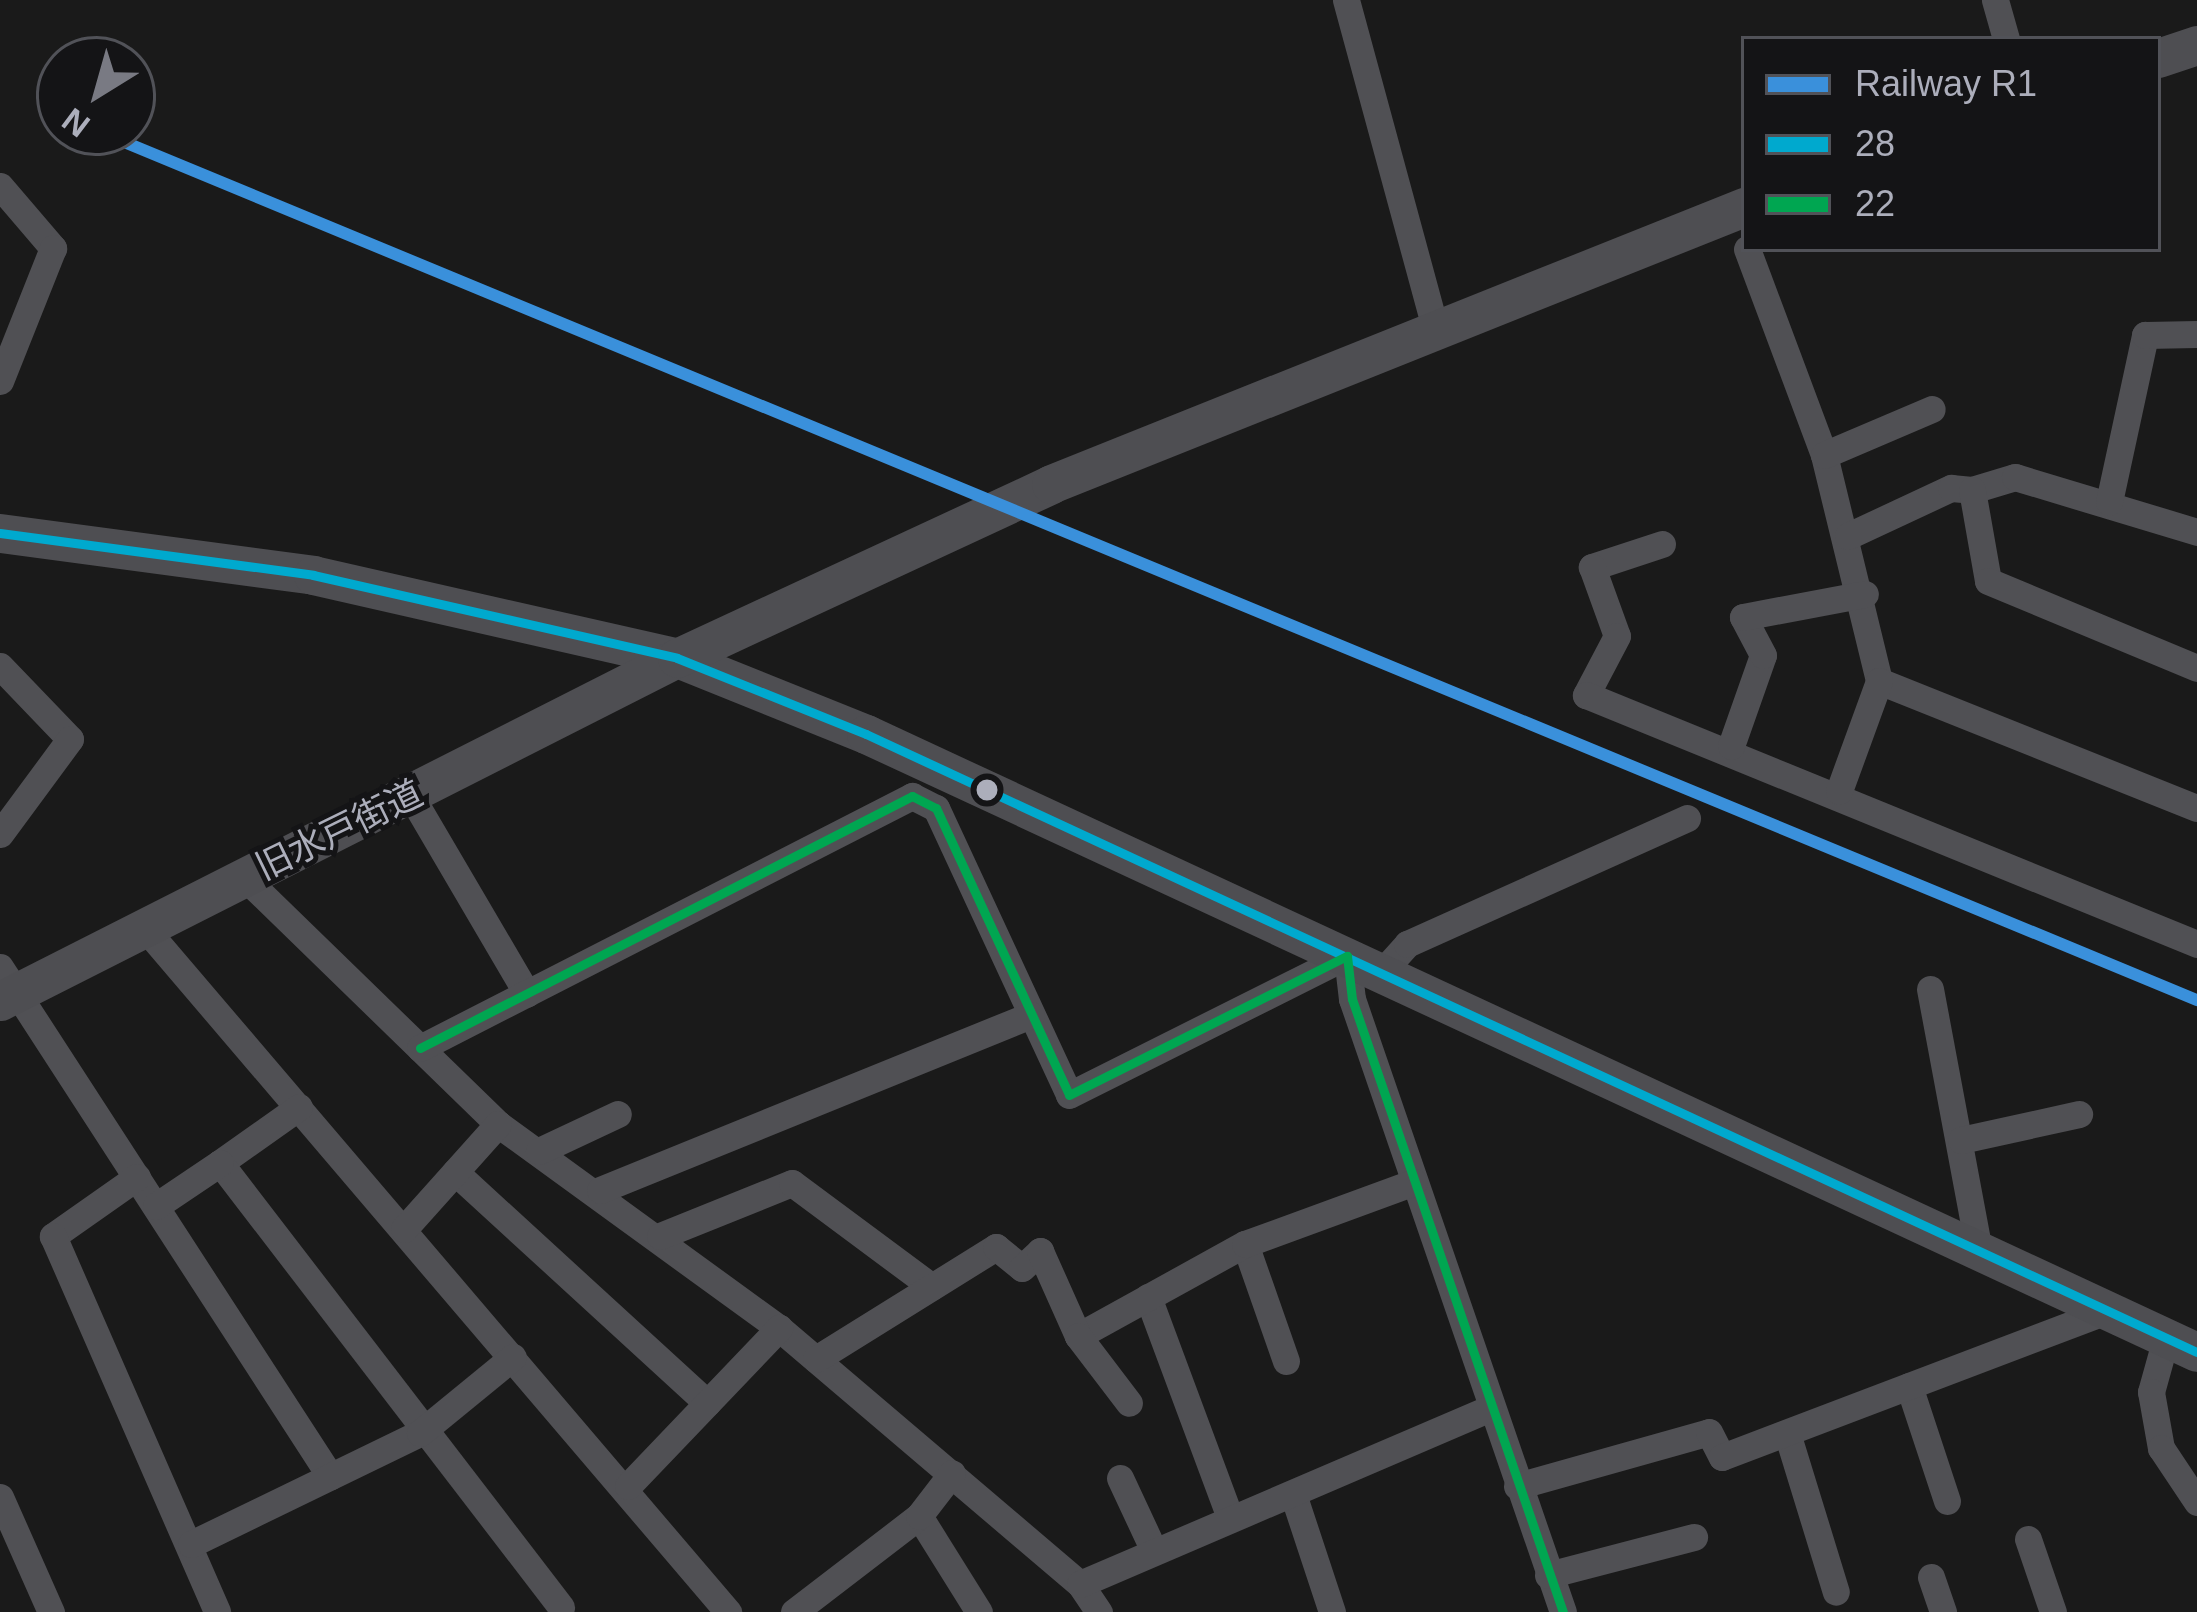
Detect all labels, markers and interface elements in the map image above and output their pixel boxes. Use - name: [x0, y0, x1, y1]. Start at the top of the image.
- north arrow: [36, 36, 156, 156]
- legend: [1741, 36, 2161, 252]
- text: Railway R1: [1855, 63, 2037, 104]
- text: N: [55, 101, 96, 145]
- text: 28: [1855, 123, 1895, 164]
- text: 22: [1855, 183, 1895, 224]
- street label: 旧水戸街道: [249, 771, 429, 889]
- unlabelled marker: [976, 779, 998, 801]

